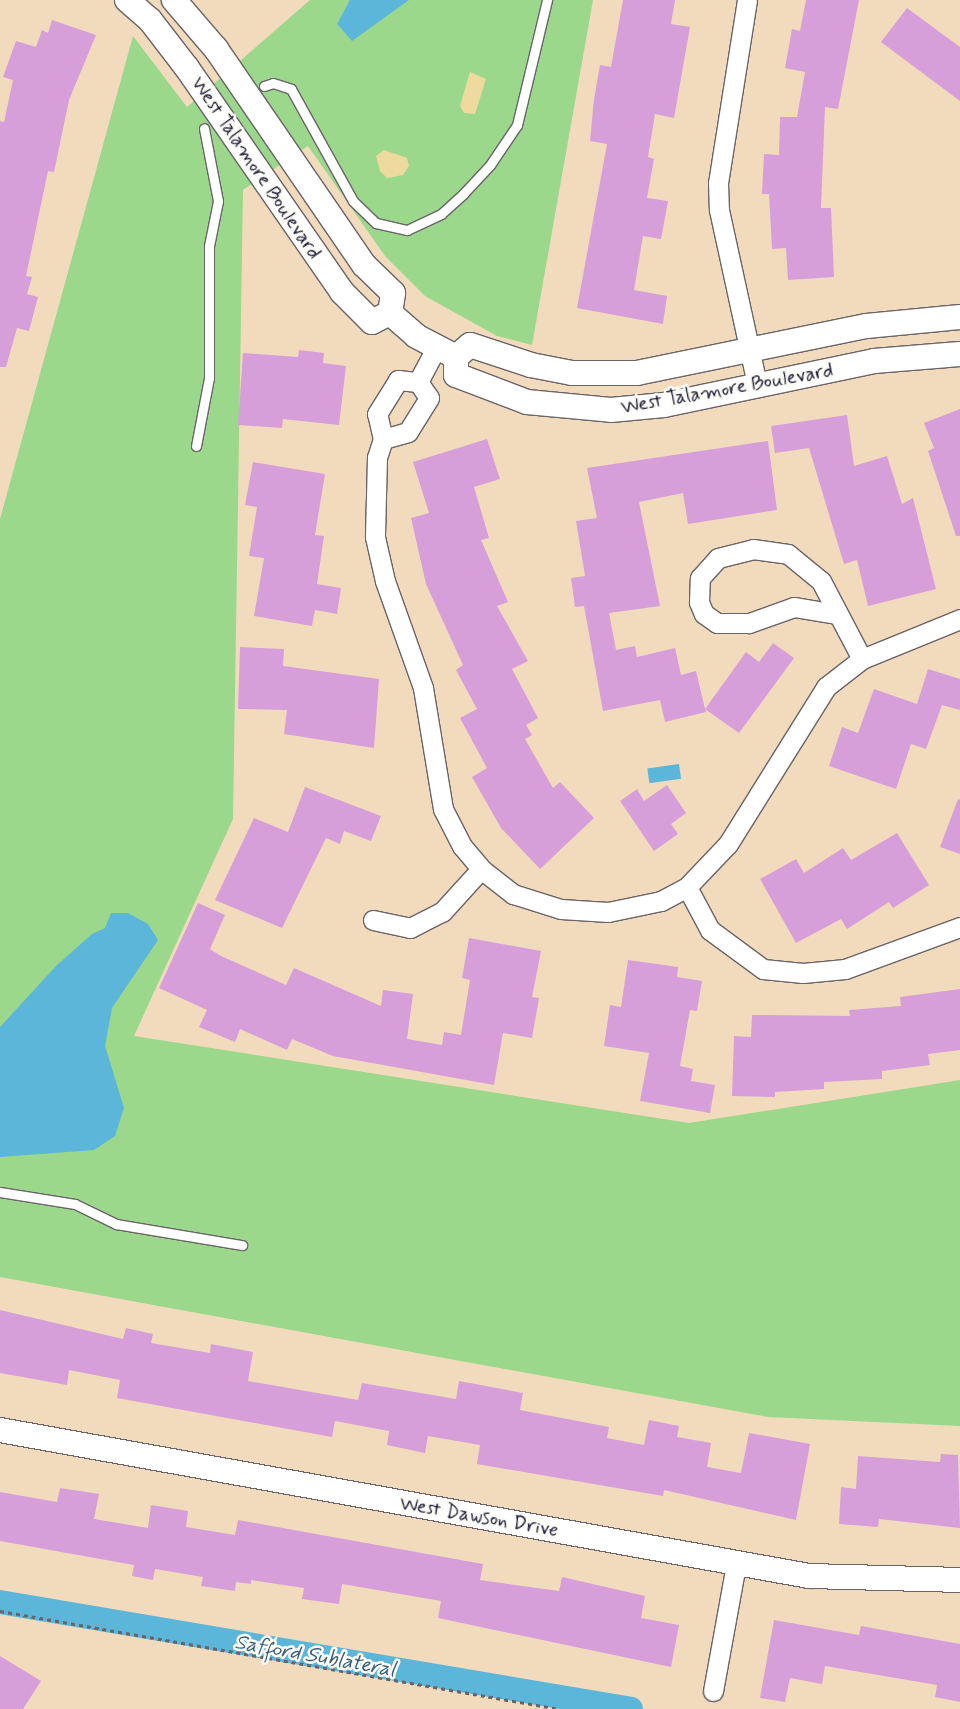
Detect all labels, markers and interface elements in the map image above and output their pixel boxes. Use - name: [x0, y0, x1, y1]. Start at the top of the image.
- street label: West Talamore Boulevard: [187, 73, 325, 263]
- street label: West Talamore Boulevard: [621, 359, 833, 419]
- street label: West Dawson Drive: [399, 1491, 559, 1543]
- water label: Safford Sublateral: [232, 1629, 398, 1683]

